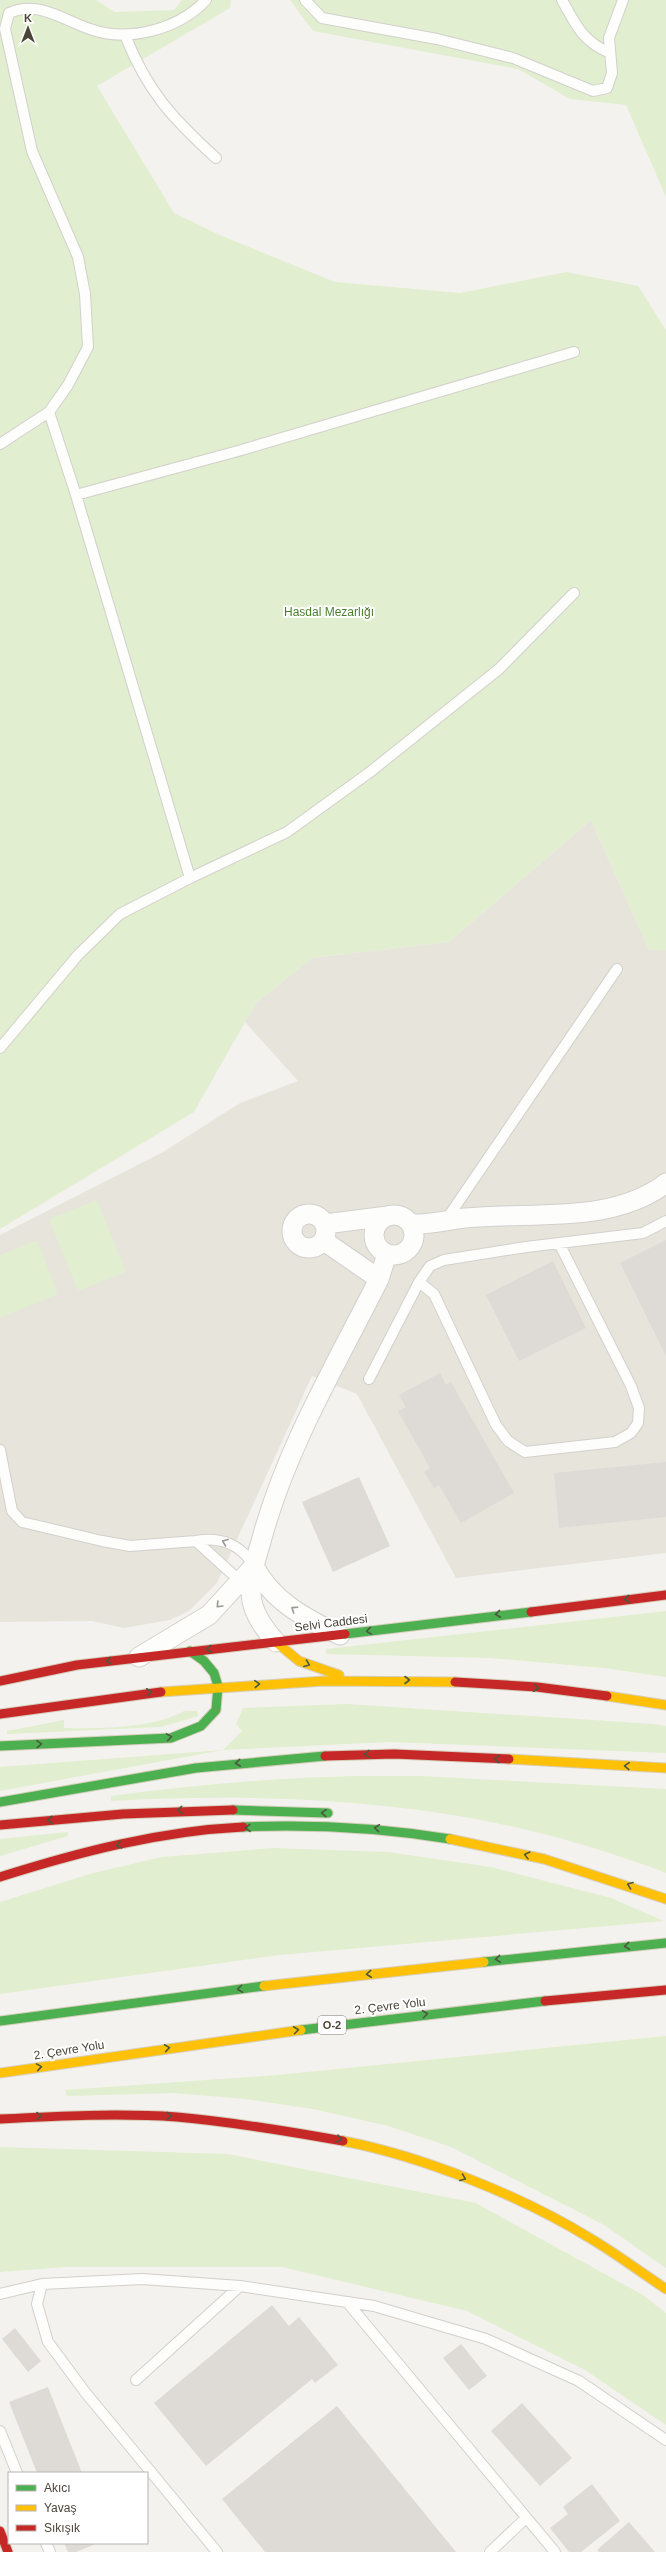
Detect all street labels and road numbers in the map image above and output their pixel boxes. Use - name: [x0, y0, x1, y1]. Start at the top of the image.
- street label: Selvi Caddesi: [294, 1612, 368, 1634]
- street label: 2. Çevre Yolu: [354, 1995, 426, 2017]
- road number: O-2: [318, 2016, 346, 2034]
- street label: 2. Çevre Yolu: [33, 2038, 105, 2062]

